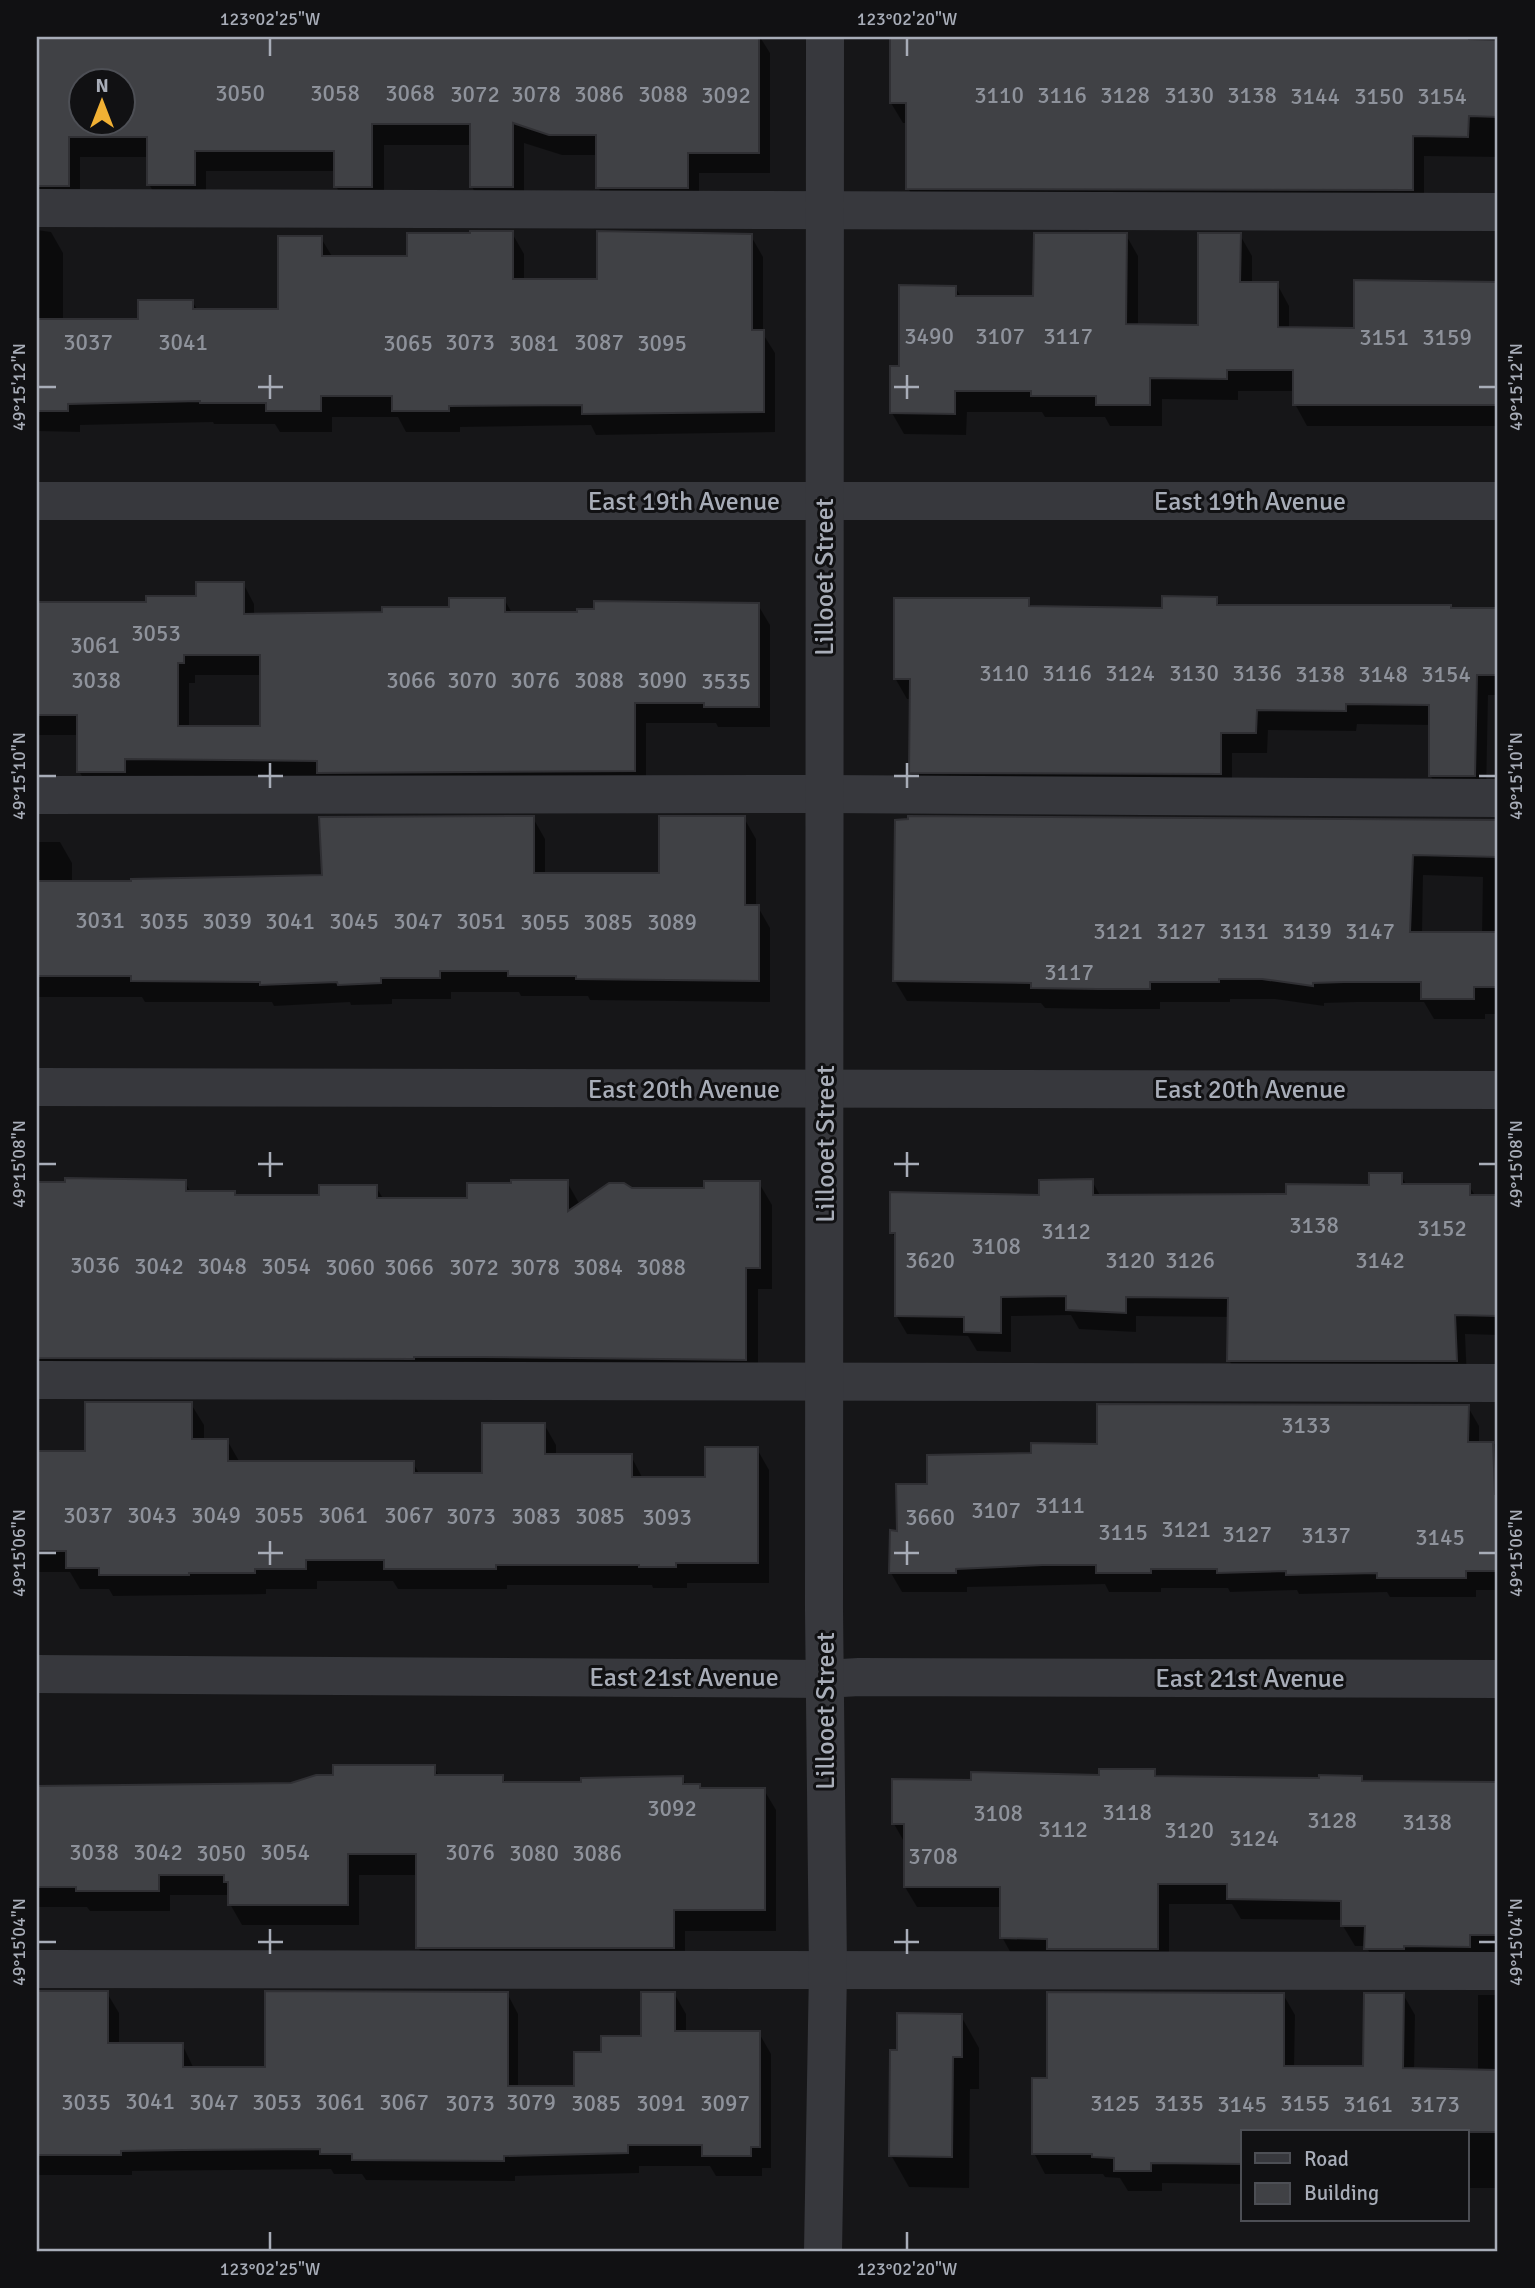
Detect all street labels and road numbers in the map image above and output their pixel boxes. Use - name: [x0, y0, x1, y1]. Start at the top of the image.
- street label: East 19th Avenue: [588, 486, 780, 518]
- street label: East 19th Avenue: [1154, 486, 1346, 518]
- street label: Lillooet Street: [809, 498, 841, 656]
- street label: Lillooet Street: [810, 1065, 842, 1223]
- street label: East 20th Avenue: [588, 1074, 780, 1106]
- street label: East 20th Avenue: [1154, 1074, 1346, 1106]
- street label: Lillooet Street: [810, 1632, 842, 1790]
- street label: East 21st Avenue: [589, 1662, 779, 1694]
- street label: East 21st Avenue: [1155, 1663, 1345, 1695]

